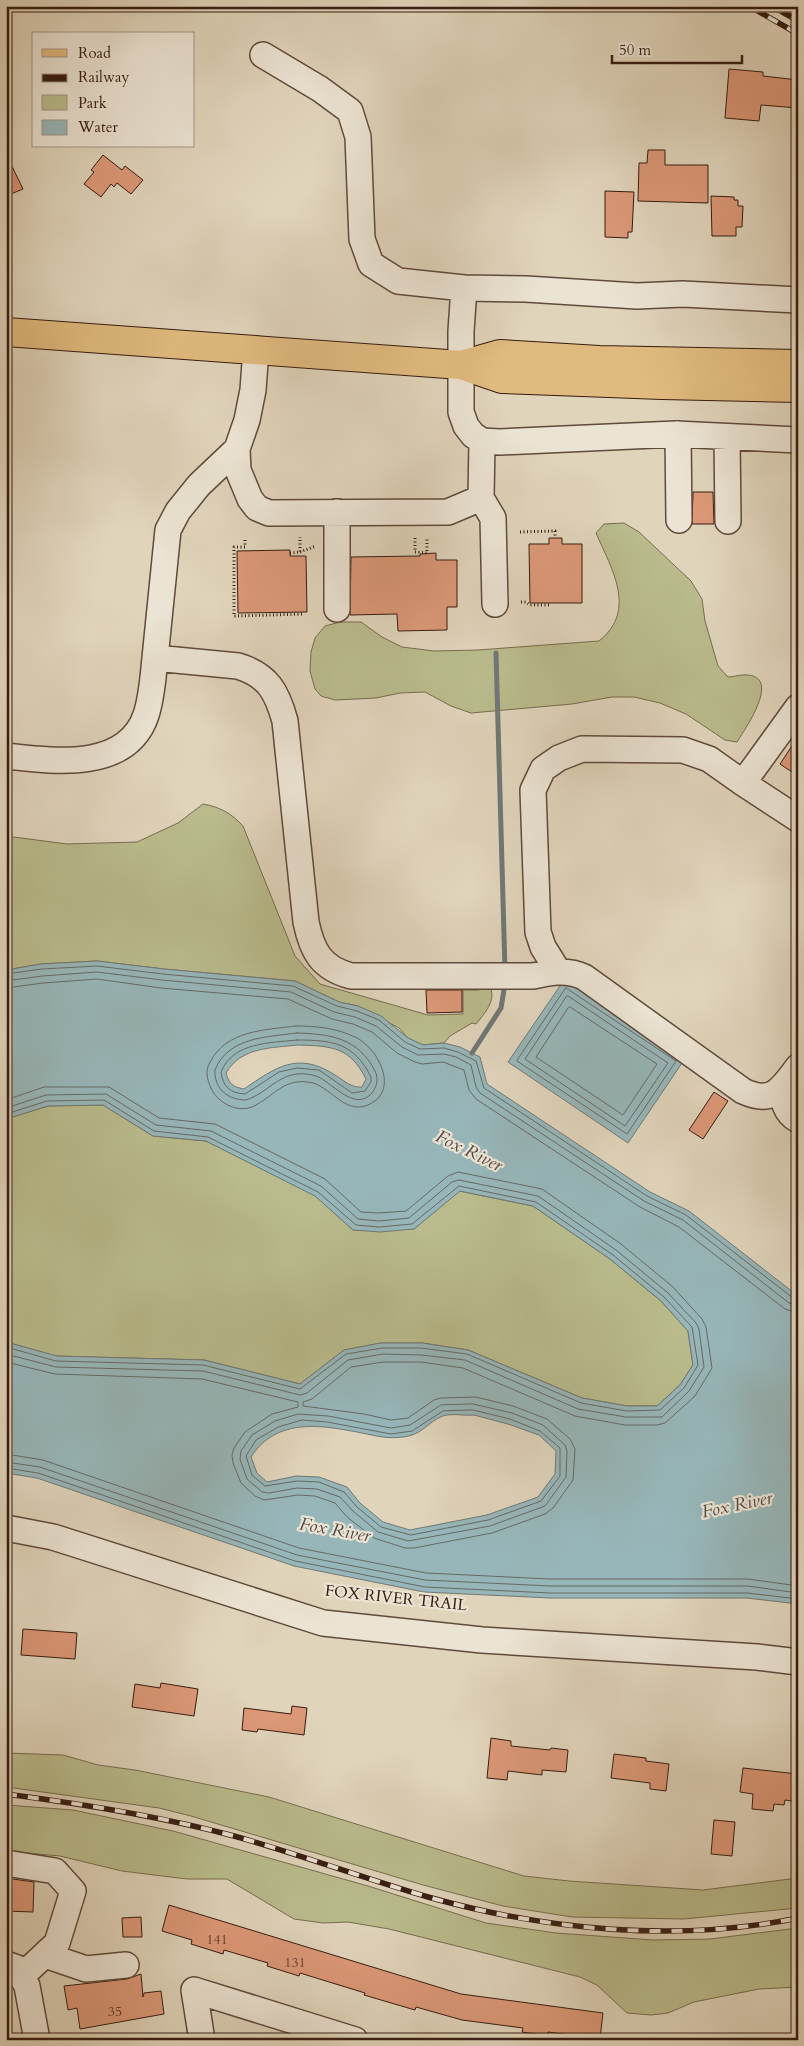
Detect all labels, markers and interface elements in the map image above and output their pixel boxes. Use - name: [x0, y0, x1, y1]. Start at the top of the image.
- legend: [32, 32, 195, 148]
- scale bar: [612, 32, 742, 64]
- text: 50 m: [619, 40, 651, 60]
- text: Road: [78, 43, 111, 63]
- text: Railway: [78, 67, 129, 87]
- text: Park: [78, 93, 107, 113]
- text: Water: [77, 117, 119, 137]
- water label: Fox River: [431, 1124, 508, 1178]
- water label: Fox River: [699, 1485, 776, 1525]
- water label: Fox River: [298, 1511, 374, 1549]
- street label: FOX RIVER TRAIL: [324, 1580, 468, 1616]
- house number: 141: [206, 1930, 228, 1949]
- house number: 131: [284, 1953, 306, 1972]
- house number: 35: [108, 2002, 122, 2021]

